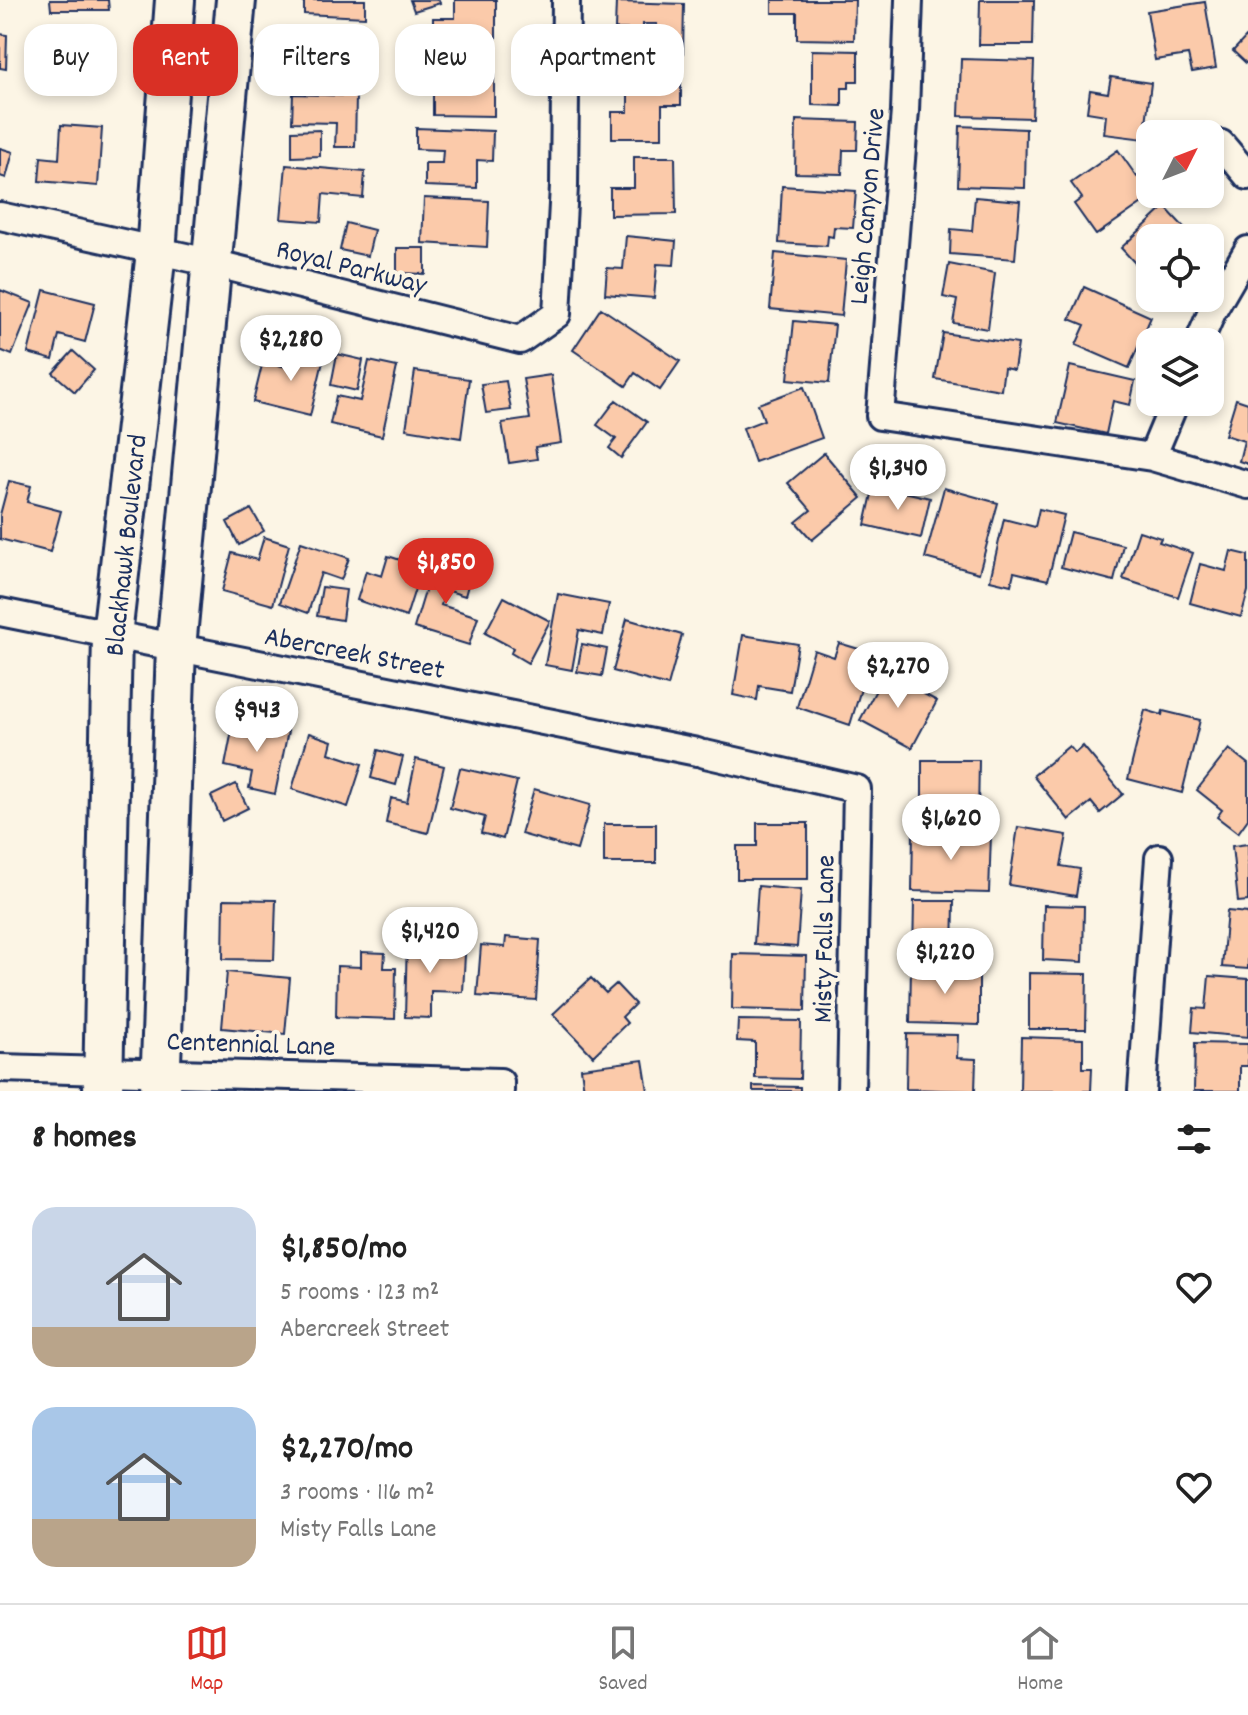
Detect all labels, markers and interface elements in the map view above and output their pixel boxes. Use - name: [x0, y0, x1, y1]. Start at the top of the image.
- chip: Buy: [24, 24, 117, 96]
- chip: Rent: [133, 24, 238, 96]
- chip: Filters: [254, 24, 379, 96]
- chip: New: [395, 24, 495, 96]
- chip: Apartment: [511, 24, 684, 96]
- street label: Leigh Canyon Drive: [841, 106, 899, 307]
- north arrow: [1136, 120, 1224, 208]
- map controls: [1136, 120, 1224, 416]
- button: locate: [1136, 224, 1224, 312]
- street label: Royal Parkway: [271, 232, 431, 308]
- pin: $2,280: [226, 315, 356, 383]
- text: $2,280: [258, 322, 324, 359]
- button: layers: [1136, 328, 1224, 416]
- street label: Blackhawk Boulevard: [97, 433, 161, 658]
- pin: $1,340: [833, 444, 963, 512]
- text: $1,340: [868, 451, 928, 488]
- pin: $1,850: [381, 538, 511, 606]
- text: $1,850: [416, 545, 476, 582]
- street label: Abercreek Street: [261, 619, 447, 693]
- pin: $2,270: [833, 642, 963, 710]
- text: $2,270: [866, 649, 930, 686]
- pin: $943: [210, 686, 304, 754]
- text: $943: [233, 693, 281, 730]
- pin: $1,620: [886, 794, 1016, 862]
- text: $1,620: [920, 801, 982, 838]
- street label: Misty Falls Lane: [806, 855, 848, 1024]
- pin: $1,420: [365, 907, 495, 975]
- text: $1,420: [400, 914, 460, 951]
- pin: $1,220: [880, 928, 1010, 996]
- text: $1,220: [915, 935, 975, 972]
- street label: Centennial Lane: [166, 1024, 336, 1070]
- text: 8 homes: [32, 1115, 137, 1164]
- icon: filters: [1172, 1117, 1216, 1161]
- text: $1,850/mo: [280, 1226, 407, 1275]
- icon: home: [96, 1239, 192, 1335]
- icon: heart: [1172, 1265, 1216, 1309]
- text: 5 rooms · 123 m²: [280, 1275, 439, 1312]
- text: Abercreek Street: [280, 1312, 449, 1349]
- text: $2,270/mo: [280, 1426, 413, 1475]
- icon: home: [96, 1439, 192, 1535]
- icon: heart: [1172, 1465, 1216, 1509]
- text: 3 rooms · 116 m²: [280, 1475, 434, 1512]
- text: Misty Falls Lane: [280, 1512, 436, 1549]
- tab: Map: [185, 1621, 229, 1700]
- tab: Saved: [598, 1621, 648, 1700]
- tab: Home: [1017, 1621, 1063, 1700]

